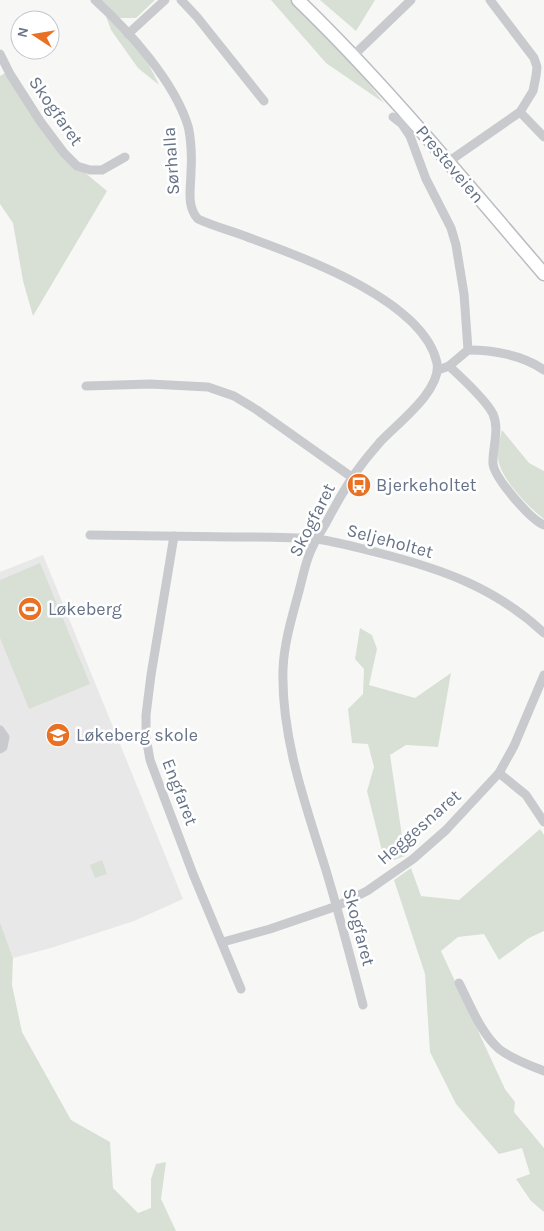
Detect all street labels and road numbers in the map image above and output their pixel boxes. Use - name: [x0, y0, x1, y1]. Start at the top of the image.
- street label: Skogfaret: [24, 72, 88, 150]
- street label: Presteveien: [411, 121, 489, 207]
- street label: Sørhalla: [158, 126, 184, 196]
- street label: Skogfaret: [284, 479, 340, 560]
- street label: Seljeholtet: [344, 519, 436, 563]
- street label: Engfaret: [157, 756, 203, 829]
- street label: Heggesnaret: [373, 785, 465, 869]
- street label: Skogfaret: [338, 886, 380, 969]

